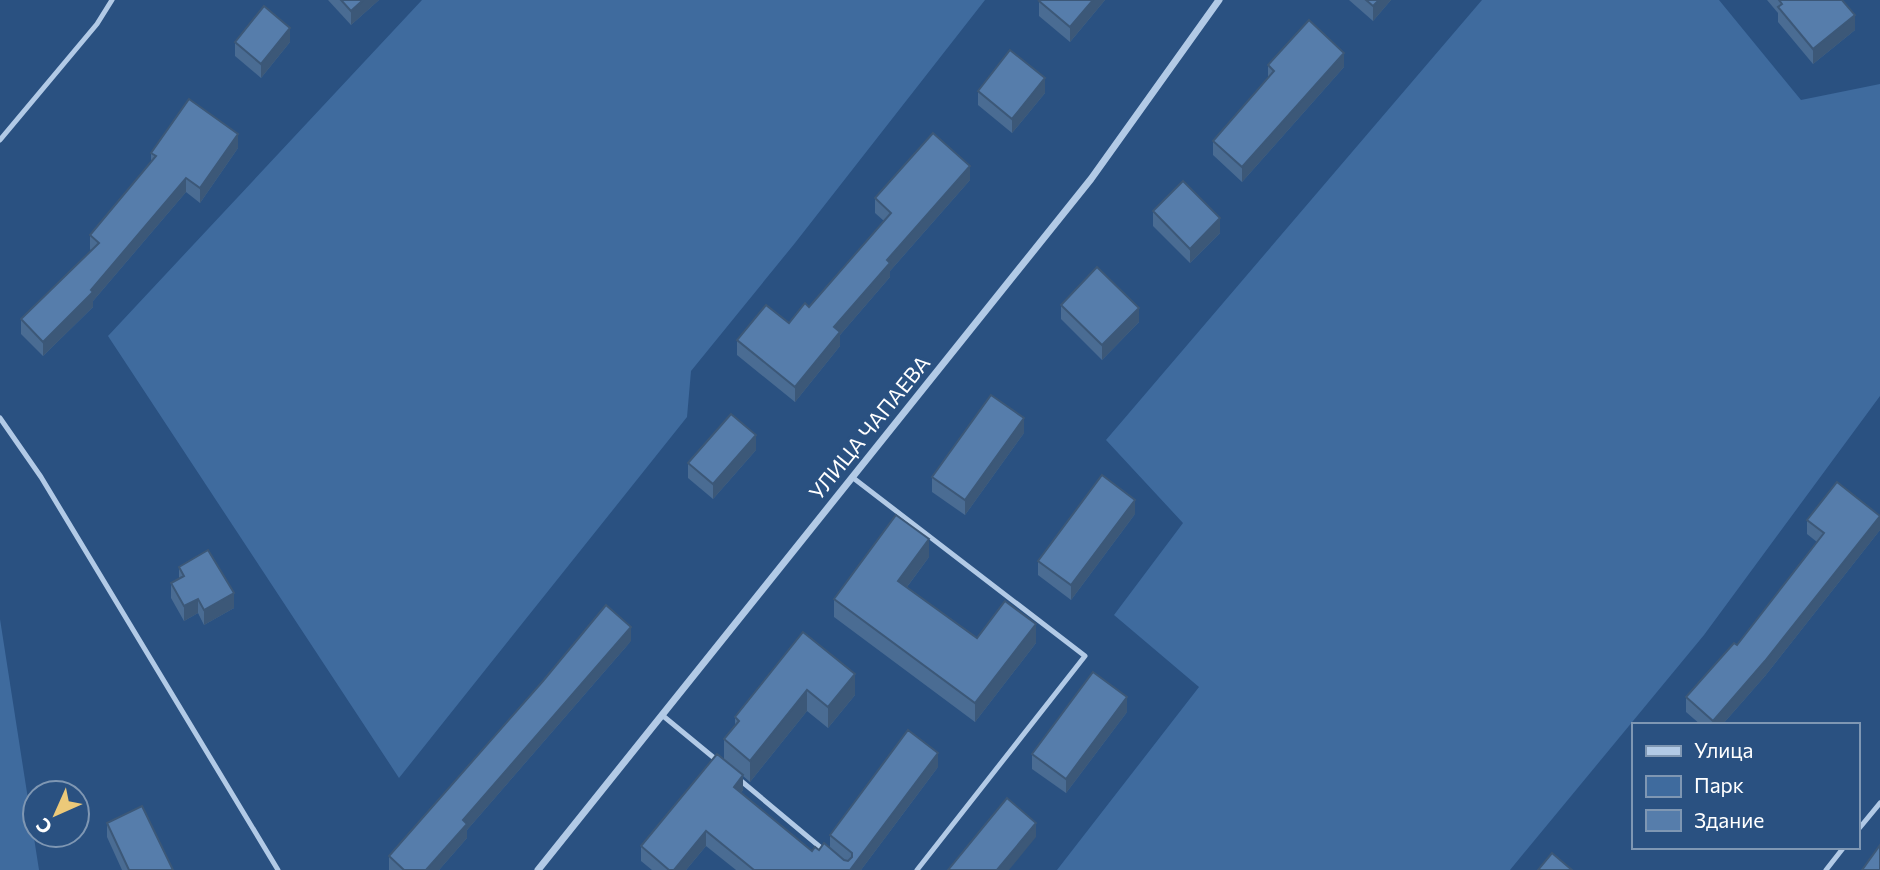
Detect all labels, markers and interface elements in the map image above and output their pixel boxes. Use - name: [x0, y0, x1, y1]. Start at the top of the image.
- street label: УЛИЦА ЧАПАЕВА: [803, 350, 934, 504]
- legend: [1632, 723, 1859, 849]
- text: Улица: [1694, 737, 1753, 762]
- text: Парк: [1694, 772, 1744, 797]
- north arrow: [21, 779, 91, 849]
- text: Здание: [1694, 807, 1764, 832]
- text: С: [31, 814, 56, 839]

